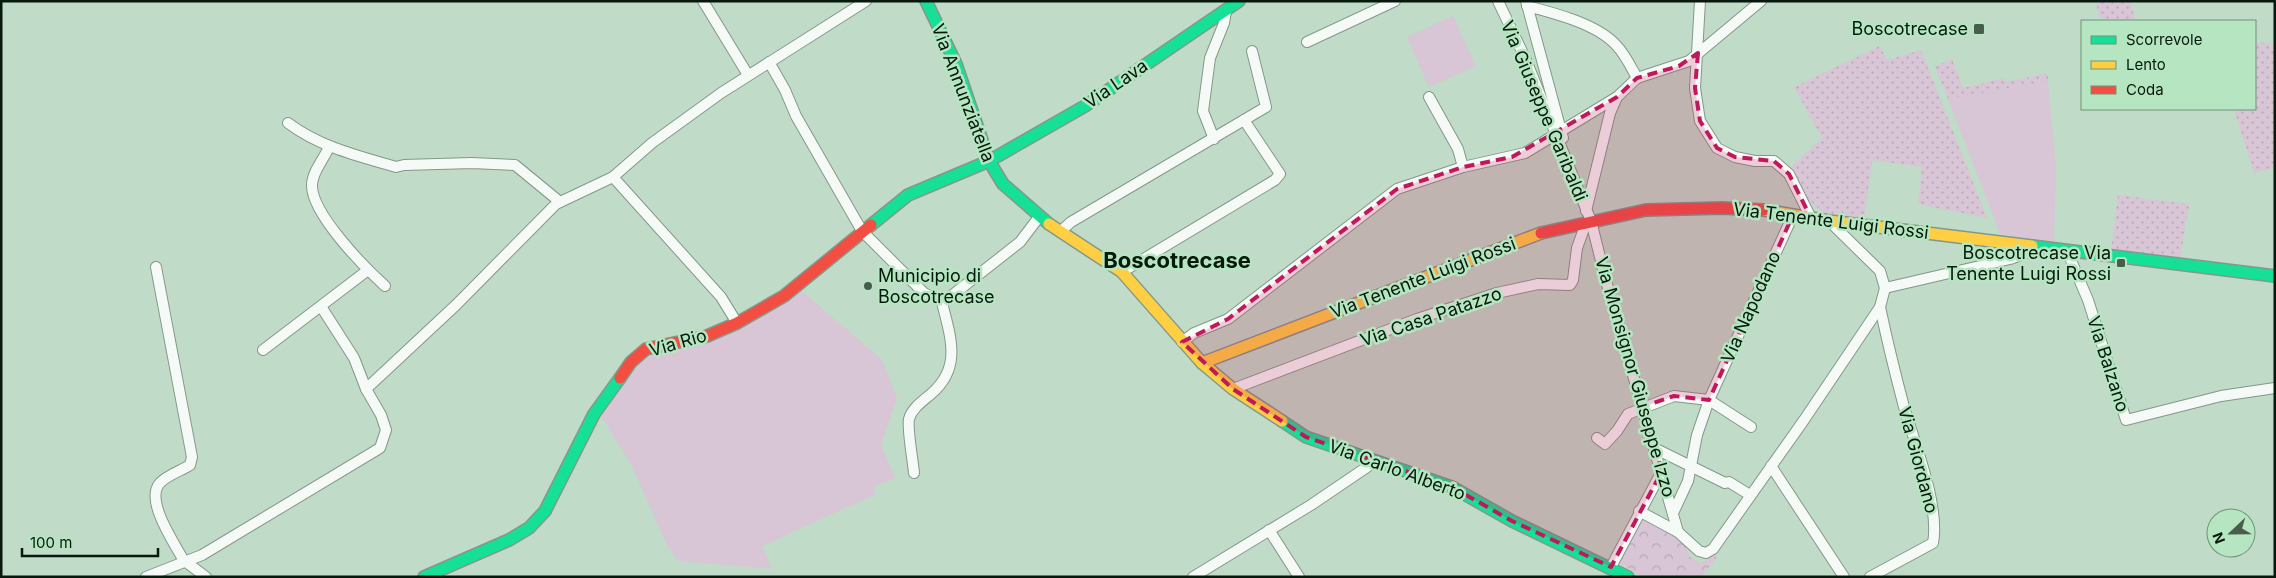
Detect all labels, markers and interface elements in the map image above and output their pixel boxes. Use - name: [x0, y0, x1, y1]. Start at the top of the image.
- street label: Via Giuseppe Garibaldi: [1497, 17, 1592, 204]
- place label: Boscotrecase: [1851, 18, 1968, 39]
- legend: [2081, 20, 2256, 110]
- street label: Via Annunziatella: [927, 21, 999, 165]
- marker: Boscotrecase: [1972, 22, 1986, 36]
- text: Scorrevole: [2126, 30, 2202, 49]
- street label: Via Lava: [1080, 55, 1151, 112]
- text: Lento: [2126, 55, 2166, 74]
- text: Coda: [2126, 80, 2164, 99]
- street label: Via Tenente Luigi Rossi: [1732, 198, 1930, 243]
- street label: Via Tenente Luigi Rossi: [1327, 232, 1518, 323]
- place label: Boscotrecase Via Tenente Luigi Rossi: [1946, 242, 2111, 284]
- district label: Boscotrecase: [1103, 247, 1251, 273]
- street label: Via Napodano: [1717, 248, 1785, 366]
- street label: Via Monsignor Giuseppe Izzo: [1591, 254, 1680, 499]
- marker: Boscotrecase Via Tenente Luigi Rossi: [2115, 257, 2127, 269]
- place label: Municipio di Boscotrecase: [878, 265, 995, 307]
- marker: Municipio di Boscotrecase: [862, 280, 874, 292]
- street label: Via Casa Patazzo: [1357, 283, 1504, 351]
- street label: Via Balzano: [2083, 313, 2134, 414]
- street label: Via Rio: [647, 324, 709, 361]
- street label: Via Giordano: [1894, 404, 1943, 516]
- street label: Via Carlo Alberto: [1326, 435, 1469, 504]
- north arrow: [2206, 508, 2256, 558]
- scale bar: [22, 526, 159, 558]
- text: N: [2209, 530, 2228, 546]
- text: 100 m: [30, 533, 72, 552]

